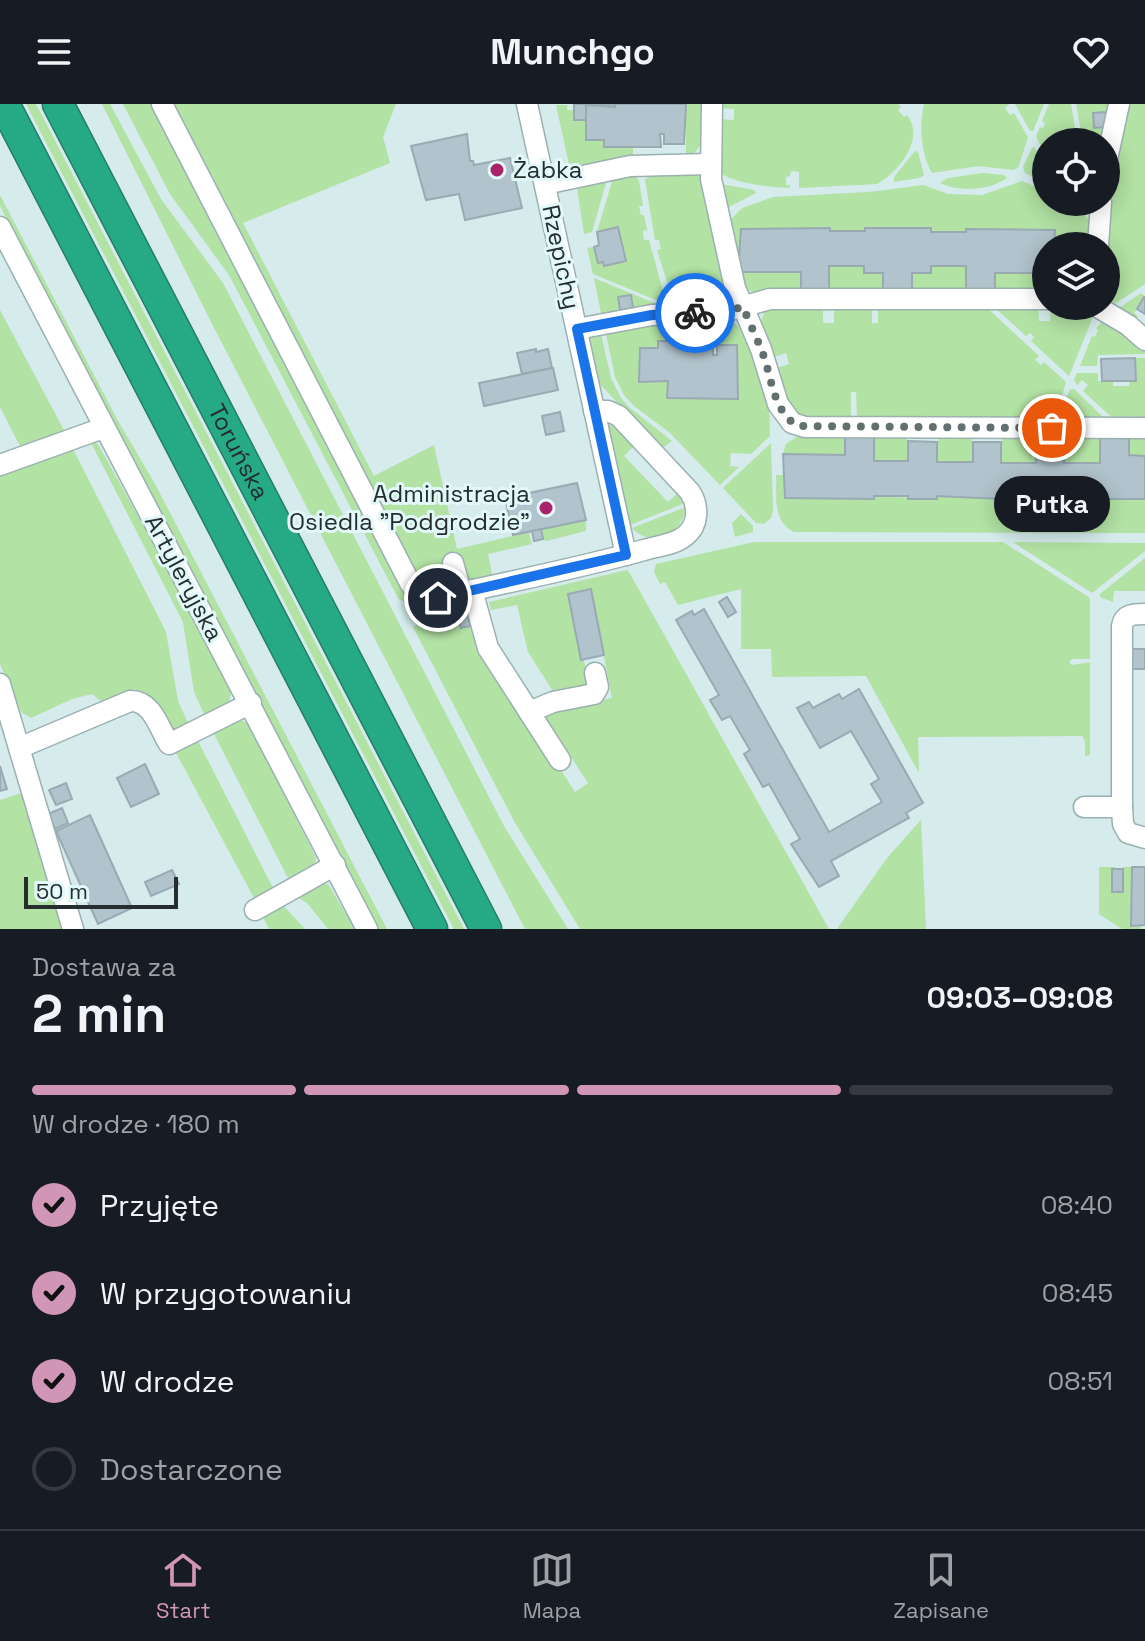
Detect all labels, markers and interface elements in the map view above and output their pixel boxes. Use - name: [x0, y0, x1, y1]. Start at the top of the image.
- text: Munchgo: [490, 29, 655, 75]
- icon: menu: [32, 30, 76, 74]
- icon: heart: [1069, 30, 1113, 74]
- map controls: [1032, 128, 1120, 320]
- button: locate: [1032, 128, 1120, 216]
- place label: Żabka: [513, 154, 583, 185]
- marker: Żabka: [488, 161, 506, 179]
- street label: Rzepichy: [535, 202, 588, 312]
- button: layers: [1032, 232, 1120, 320]
- courier: [655, 273, 735, 353]
- icon: bike: [673, 291, 717, 335]
- pin: [1018, 394, 1086, 462]
- street label: Toruńska: [201, 398, 277, 505]
- icon: bag: [1030, 406, 1074, 450]
- callout: Putka: [994, 476, 1110, 532]
- place label: Administracja Osiedla "Podgrodzie": [289, 478, 530, 537]
- text: Putka: [1015, 487, 1089, 521]
- marker: Administracja Osiedla "Podgrodzie": [537, 499, 555, 517]
- street label: Artyleryjska: [138, 509, 231, 646]
- pin: [404, 564, 472, 632]
- icon: home: [416, 576, 460, 620]
- scale bar: [24, 873, 178, 909]
- text: 50 m: [36, 877, 88, 905]
- text: Dostawa za: [32, 950, 176, 984]
- text: 09:03–09:08: [927, 978, 1113, 1017]
- text: 2 min: [32, 981, 166, 1047]
- text: W drodze · 180 m: [32, 1107, 240, 1141]
- icon: check: [32, 1183, 76, 1227]
- text: Przyjęte: [100, 1186, 219, 1225]
- text: 08:40: [1041, 1188, 1113, 1222]
- icon: check: [32, 1271, 76, 1315]
- text: W przygotowaniu: [100, 1274, 352, 1313]
- text: 08:45: [1042, 1276, 1113, 1310]
- icon: check: [32, 1359, 76, 1403]
- text: W drodze: [100, 1362, 235, 1401]
- text: 08:51: [1047, 1364, 1113, 1398]
- text: Dostarczone: [100, 1450, 283, 1489]
- tab: Start: [156, 1548, 211, 1624]
- tab: Mapa: [523, 1548, 581, 1624]
- tab: Zapisane: [893, 1548, 989, 1624]

